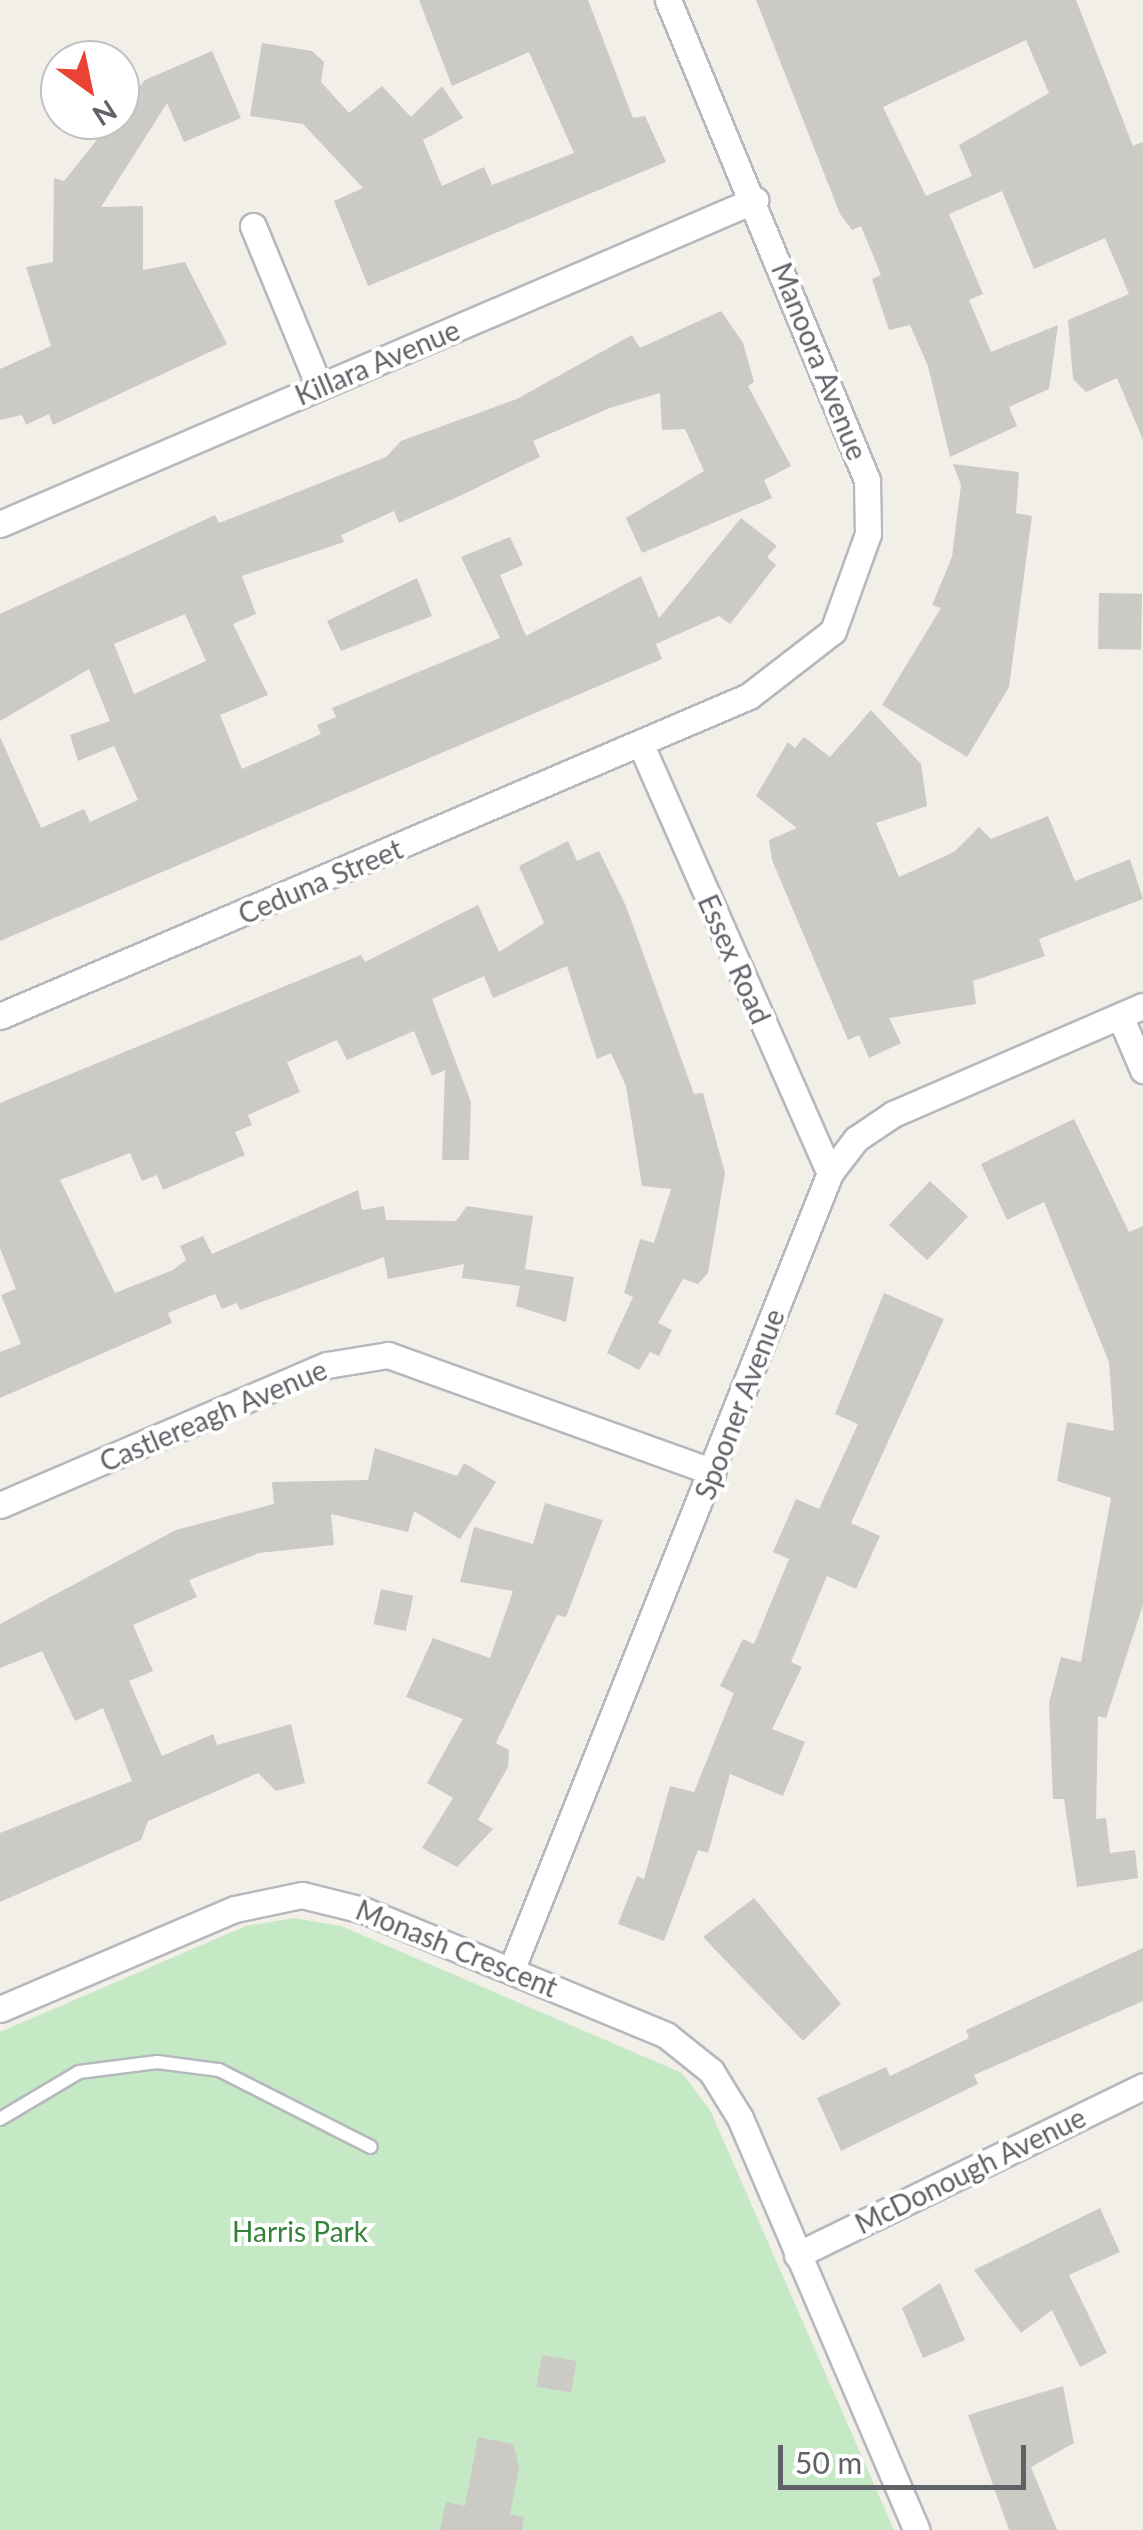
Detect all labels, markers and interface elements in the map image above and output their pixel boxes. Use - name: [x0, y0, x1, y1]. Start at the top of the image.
- north arrow: [40, 40, 140, 140]
- text: N: [87, 93, 124, 134]
- street label: Manoora Avenue: [765, 257, 875, 465]
- street label: Killara Avenue: [289, 312, 465, 412]
- street label: Ceduna Street: [233, 831, 407, 931]
- street label: Essex Road: [692, 889, 778, 1029]
- street label: Spooner Avenue: [687, 1303, 791, 1505]
- street label: Castlereagh Avenue: [94, 1352, 332, 1478]
- street label: Monash Crescent: [351, 1892, 563, 2004]
- street label: McDonough Avenue: [849, 2099, 1091, 2241]
- park label: Harris Park: [232, 2214, 368, 2248]
- scale bar: [783, 2425, 1030, 2487]
- text: 50 m: [795, 2444, 862, 2480]

